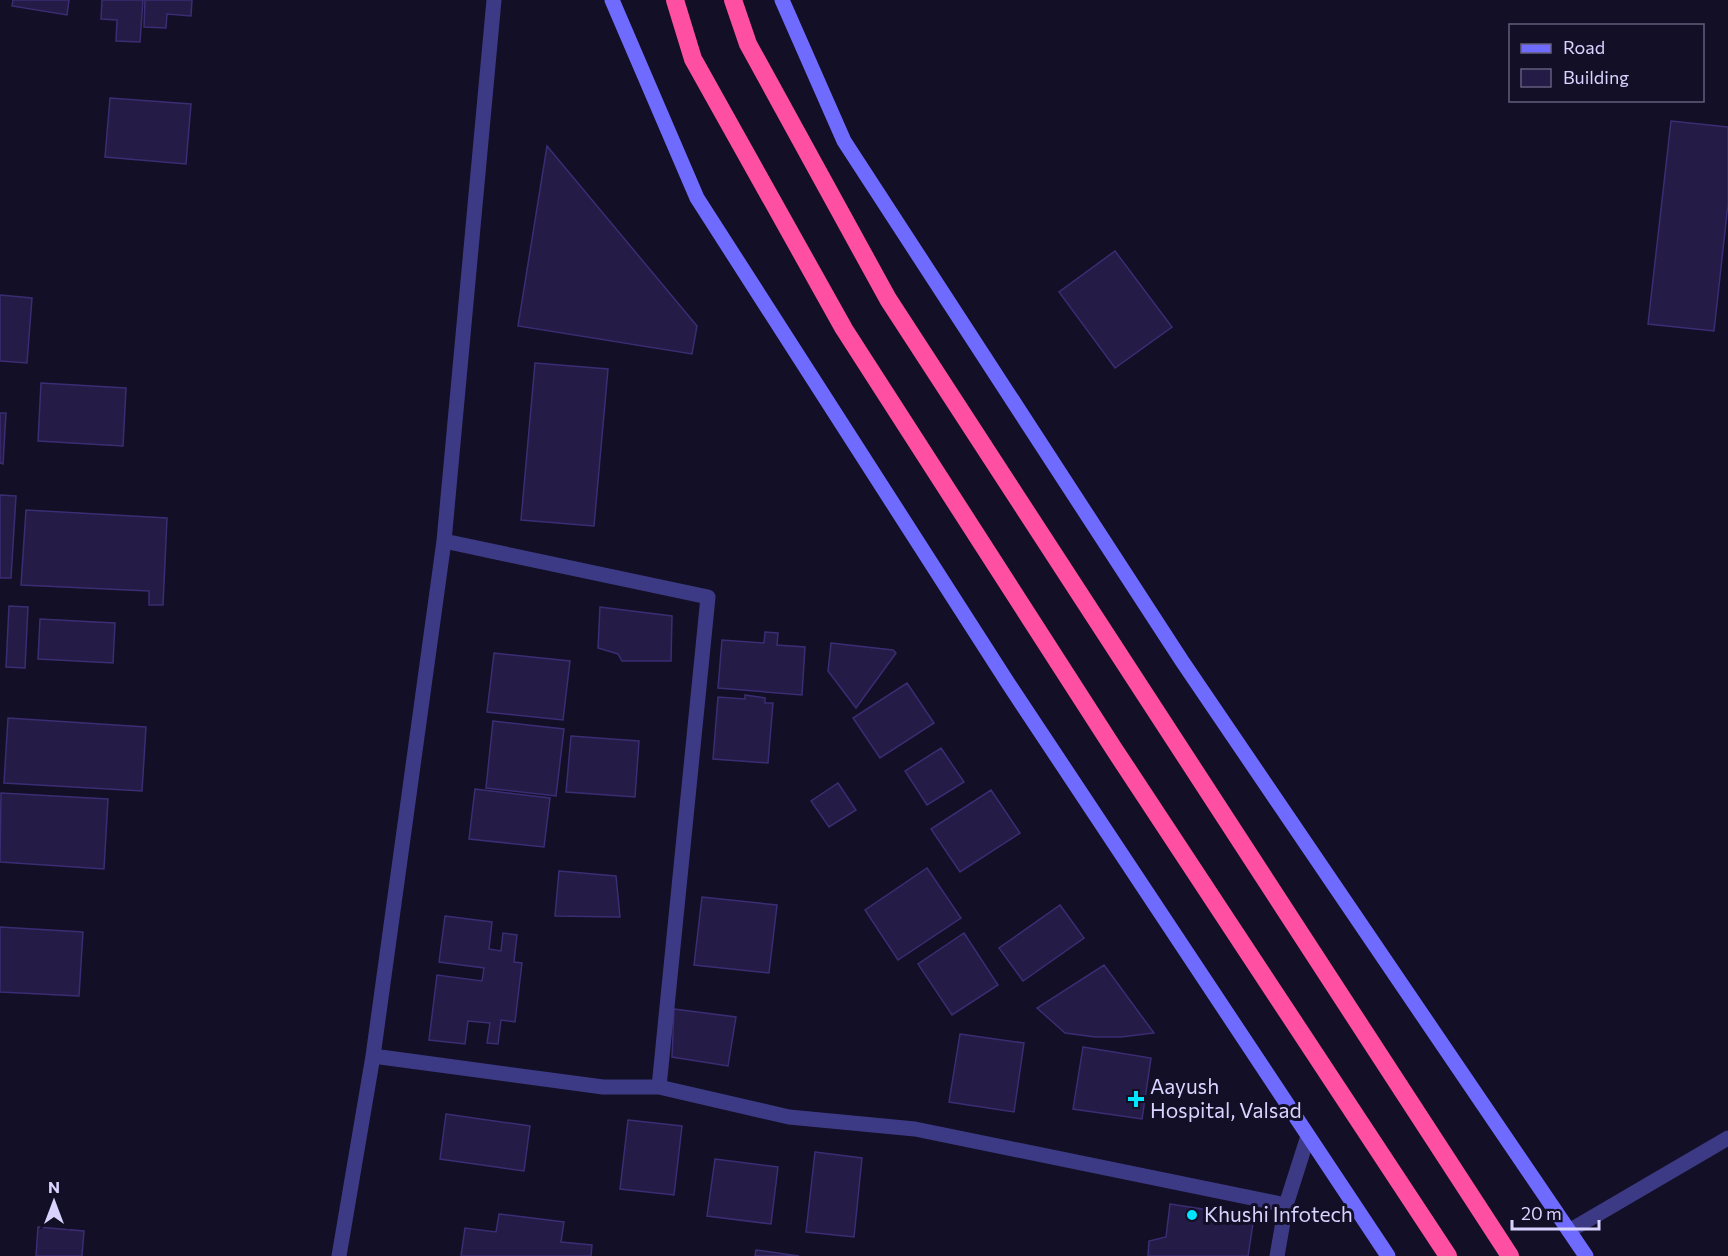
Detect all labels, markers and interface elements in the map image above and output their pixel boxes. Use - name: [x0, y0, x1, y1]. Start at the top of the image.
- legend: [1509, 24, 1704, 102]
- text: Road: [1563, 36, 1605, 58]
- text: Building: [1563, 66, 1629, 88]
- place label: Aayush Hospital, Valsad: [1150, 1073, 1302, 1122]
- marker: Aayush Hospital, Valsad: [1127, 1090, 1145, 1108]
- north arrow: [24, 1172, 84, 1232]
- text: N: [48, 1177, 60, 1196]
- scale bar: [1512, 1193, 1599, 1231]
- place label: Khushi Infotech: [1204, 1201, 1353, 1226]
- text: 20 m: [1521, 1202, 1562, 1224]
- marker: Khushi Infotech: [1185, 1208, 1199, 1222]

